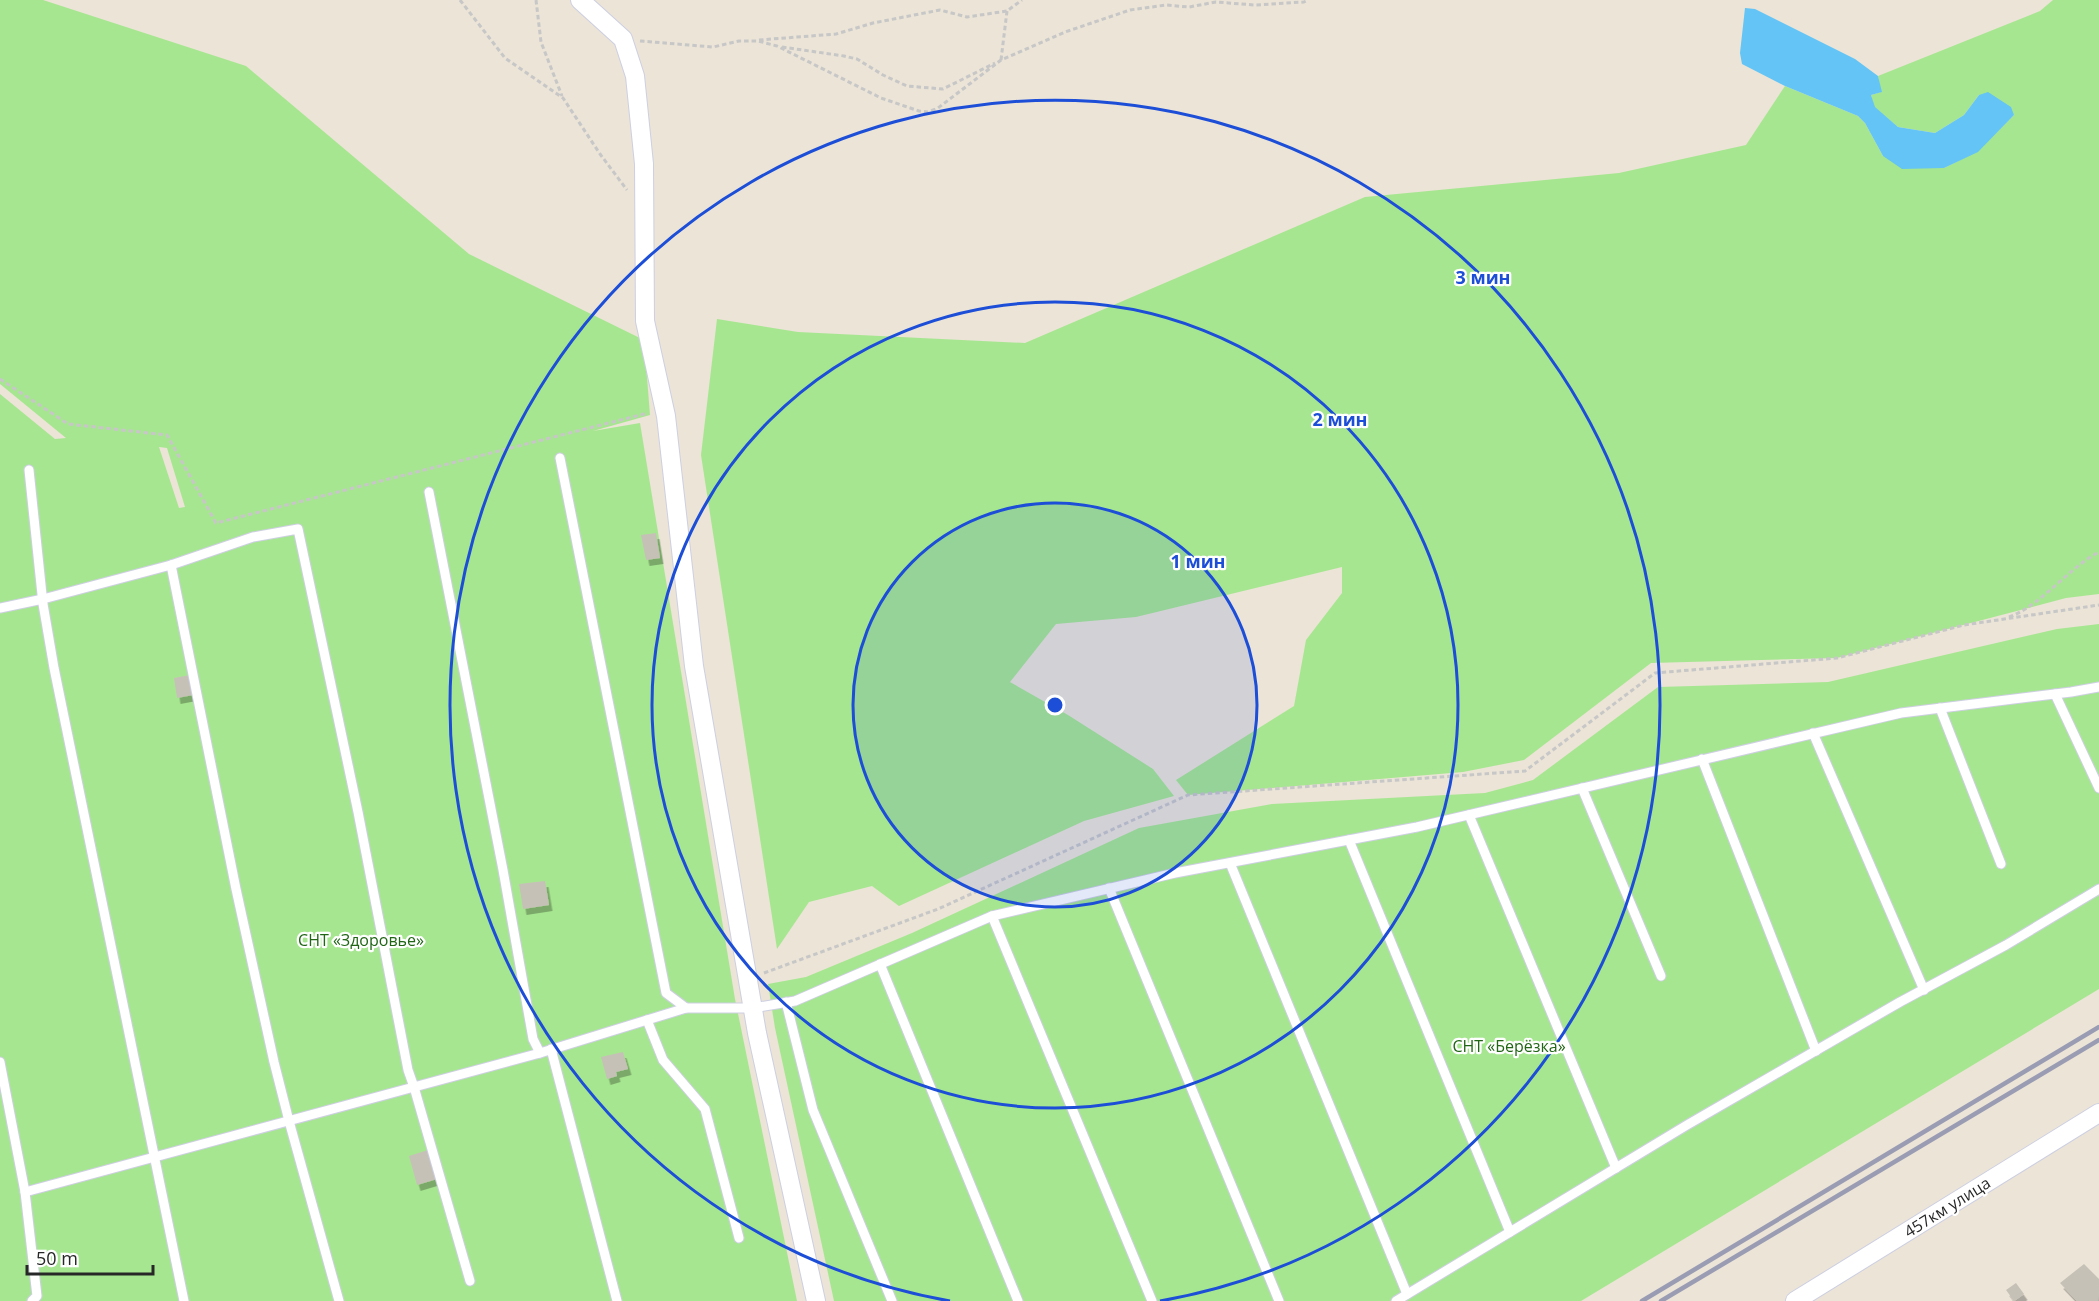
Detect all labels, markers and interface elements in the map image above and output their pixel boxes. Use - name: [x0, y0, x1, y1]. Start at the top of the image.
- text: 3 мин: [1455, 265, 1511, 289]
- text: 2 мин: [1312, 407, 1368, 431]
- text: 1 мин: [1170, 549, 1226, 573]
- centre of rings: [1045, 695, 1065, 715]
- park label: СНТ «Здоровье»: [298, 929, 424, 951]
- park label: СНТ «Берёзка»: [1452, 1035, 1566, 1057]
- street label: 457км улица: [1900, 1172, 1994, 1242]
- scale bar: [27, 1238, 153, 1276]
- text: 50 m: [36, 1246, 78, 1270]

